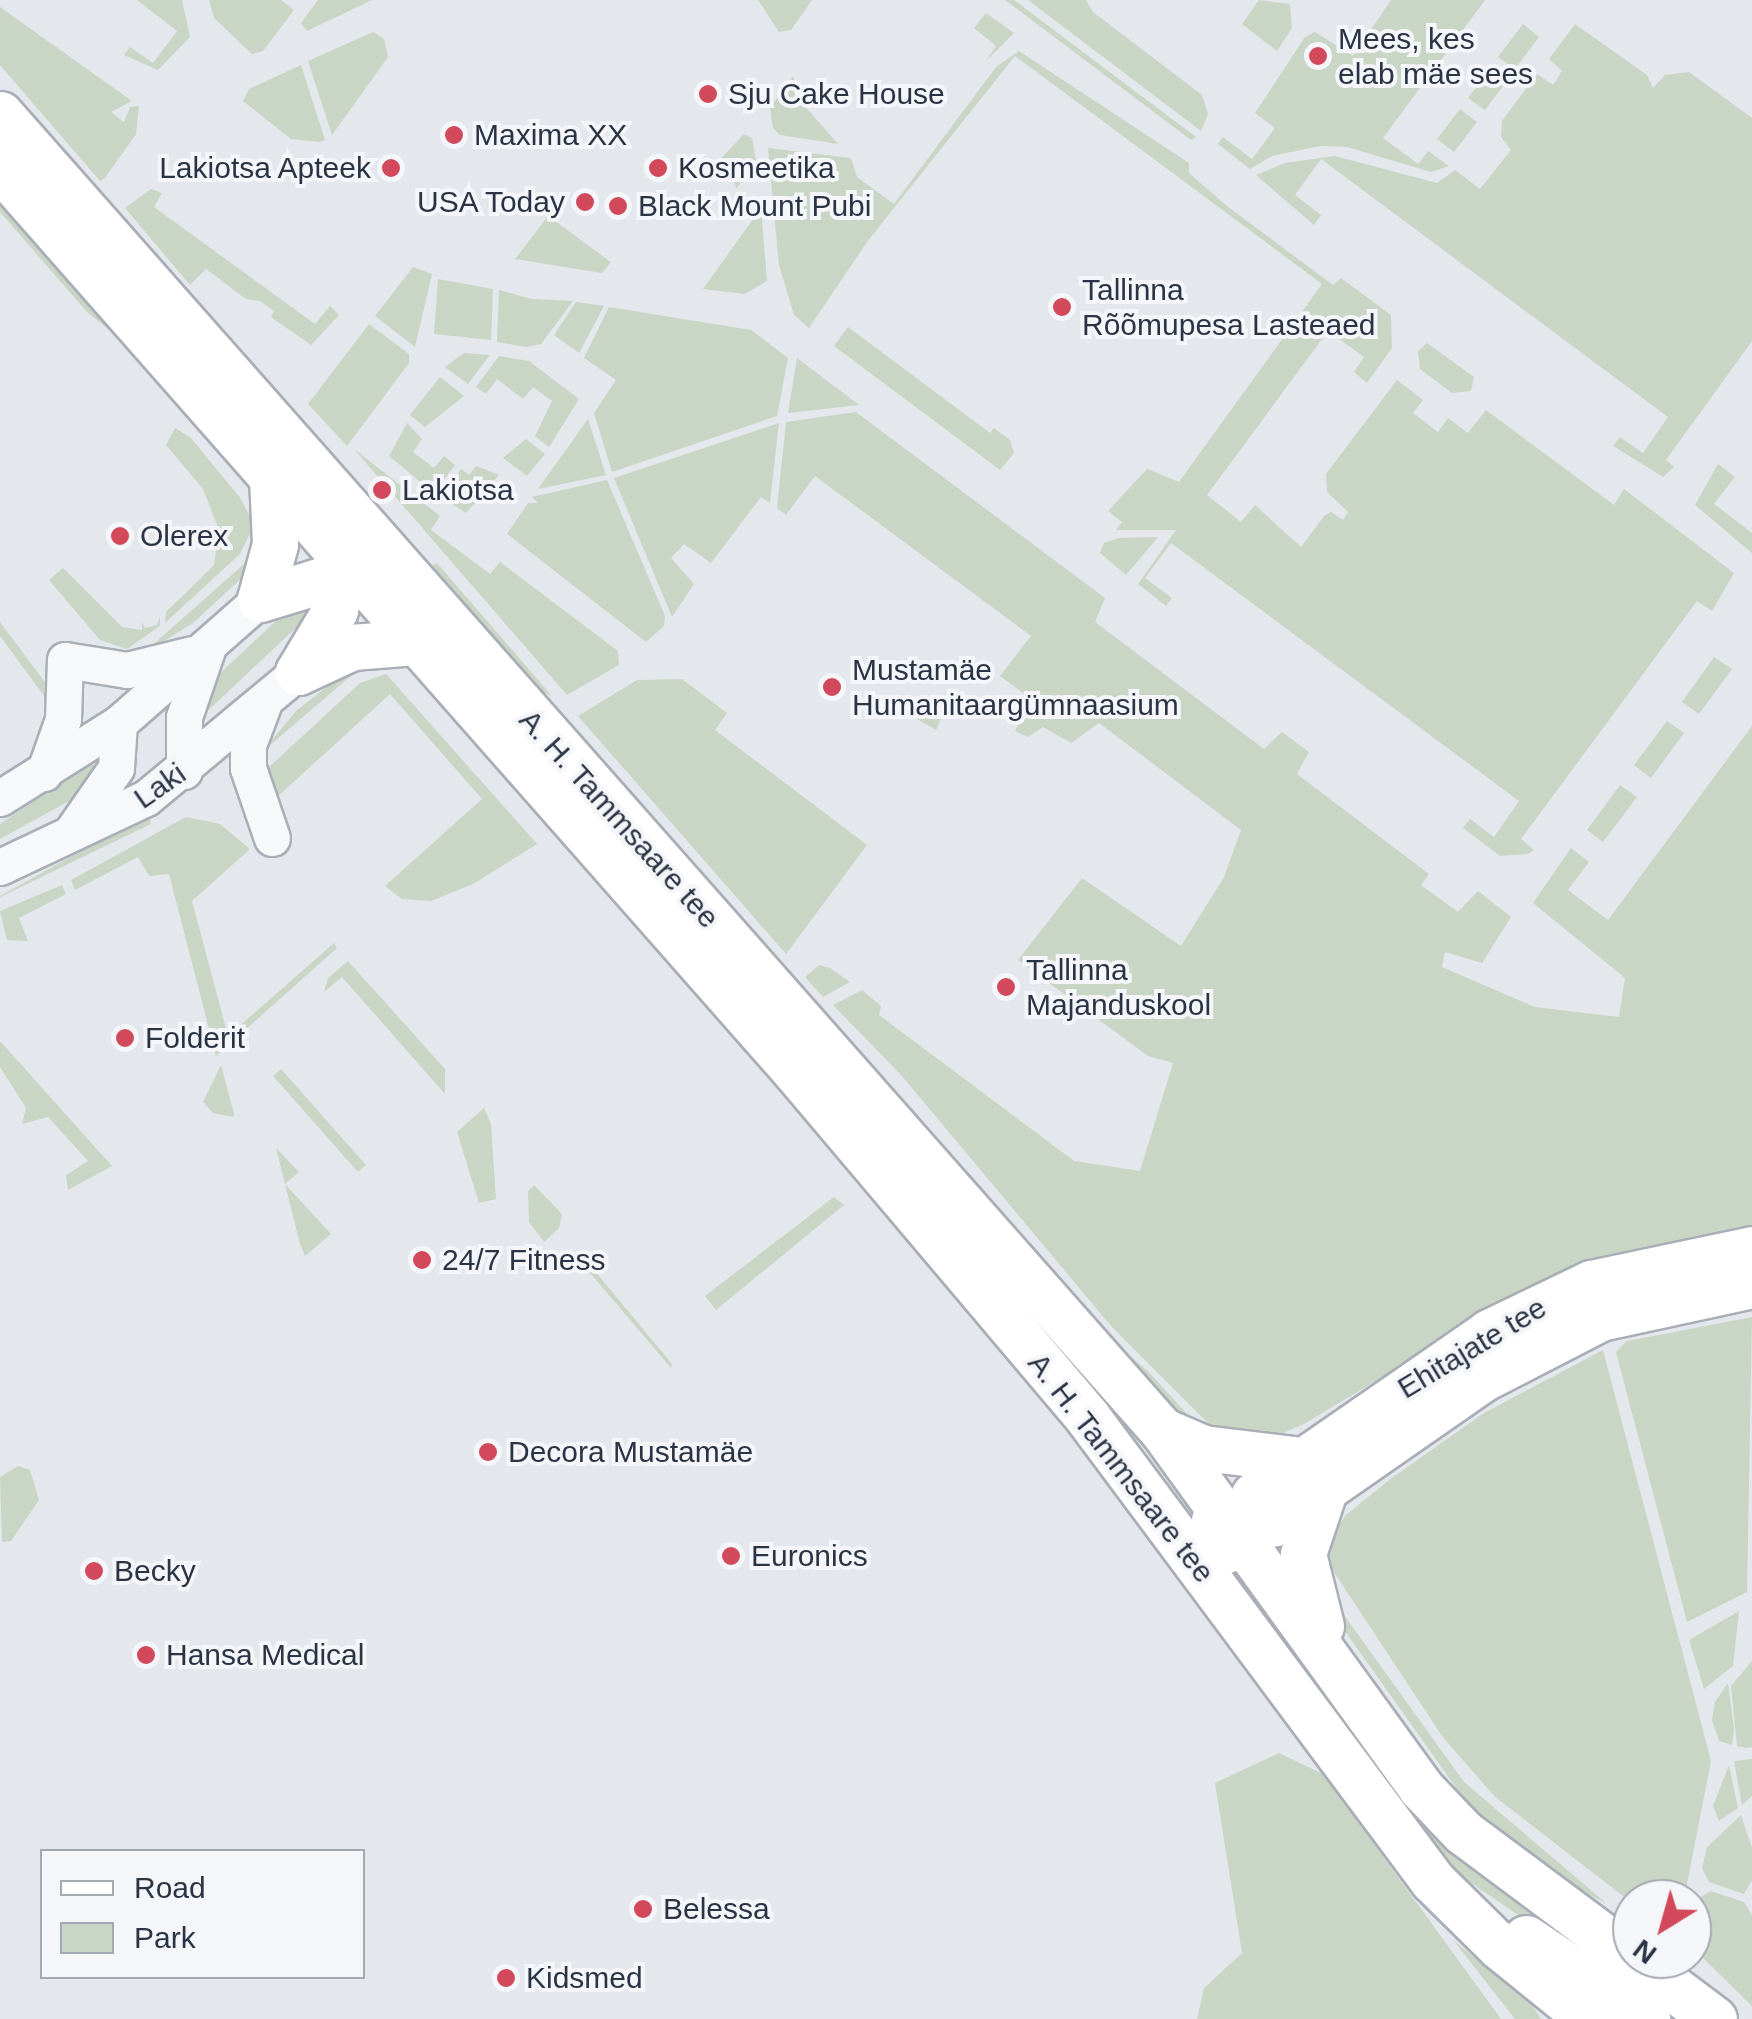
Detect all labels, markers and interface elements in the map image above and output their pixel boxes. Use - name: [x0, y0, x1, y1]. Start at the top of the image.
- place label: Mees, kes elab mäe sees: [1338, 21, 1533, 92]
- marker: Mees, kes elab mäe sees: [1307, 45, 1329, 67]
- place label: Sju Cake House: [728, 76, 945, 112]
- marker: Sju Cake House: [697, 83, 719, 105]
- place label: Maxima XX: [474, 117, 627, 153]
- marker: Maxima XX: [443, 124, 465, 146]
- place label: Lakiotsa Apteek: [158, 150, 371, 186]
- place label: Kosmeetika: [678, 150, 835, 186]
- marker: Lakiotsa Apteek: [380, 157, 402, 179]
- marker: Kosmeetika: [647, 157, 669, 179]
- place label: USA Today: [415, 184, 565, 220]
- place label: Black Mount Pubi: [638, 188, 871, 224]
- marker: USA Today: [574, 191, 596, 213]
- marker: Black Mount Pubi: [607, 195, 629, 217]
- place label: Tallinna Rõõmupesa Lasteaed: [1082, 272, 1376, 342]
- marker: Tallinna Rõõmupesa Lasteaed: [1051, 296, 1073, 318]
- place label: Lakiotsa: [402, 472, 514, 508]
- marker: Lakiotsa: [371, 479, 393, 501]
- place label: Olerex: [140, 518, 228, 554]
- marker: Olerex: [109, 525, 131, 547]
- place label: Mustamäe Humanitaargümnaasium: [852, 652, 1179, 722]
- marker: Mustamäe Humanitaargümnaasium: [821, 676, 843, 698]
- street label: A. H. Tammsaare tee: [511, 702, 727, 936]
- street label: Laki: [127, 755, 193, 817]
- place label: Tallinna Majanduskool: [1026, 952, 1211, 1022]
- marker: Tallinna Majanduskool: [995, 976, 1017, 998]
- place label: Folderit: [145, 1020, 245, 1056]
- marker: Folderit: [114, 1027, 136, 1049]
- place label: 24/7 Fitness: [442, 1242, 605, 1278]
- marker: 24/7 Fitness: [411, 1249, 433, 1271]
- street label: Ehitajate tee: [1391, 1290, 1553, 1406]
- street label: A. H. Tammsaare tee: [1020, 1346, 1222, 1590]
- place label: Decora Mustamäe: [508, 1434, 753, 1470]
- marker: Decora Mustamäe: [477, 1441, 499, 1463]
- place label: Euronics: [751, 1538, 868, 1574]
- marker: Euronics: [720, 1545, 742, 1567]
- place label: Becky: [114, 1553, 196, 1589]
- marker: Becky: [83, 1560, 105, 1582]
- place label: Hansa Medical: [166, 1637, 364, 1673]
- marker: Hansa Medical: [135, 1644, 157, 1666]
- legend: [40, 1849, 365, 1979]
- text: Road: [134, 1871, 206, 1904]
- north arrow: [1612, 1879, 1712, 1979]
- place label: Belessa: [663, 1891, 770, 1927]
- marker: Belessa: [632, 1898, 654, 1920]
- text: Park: [134, 1921, 196, 1954]
- text: N: [1627, 1933, 1662, 1970]
- place label: Kidsmed: [526, 1960, 643, 1996]
- marker: Kidsmed: [495, 1967, 517, 1989]

